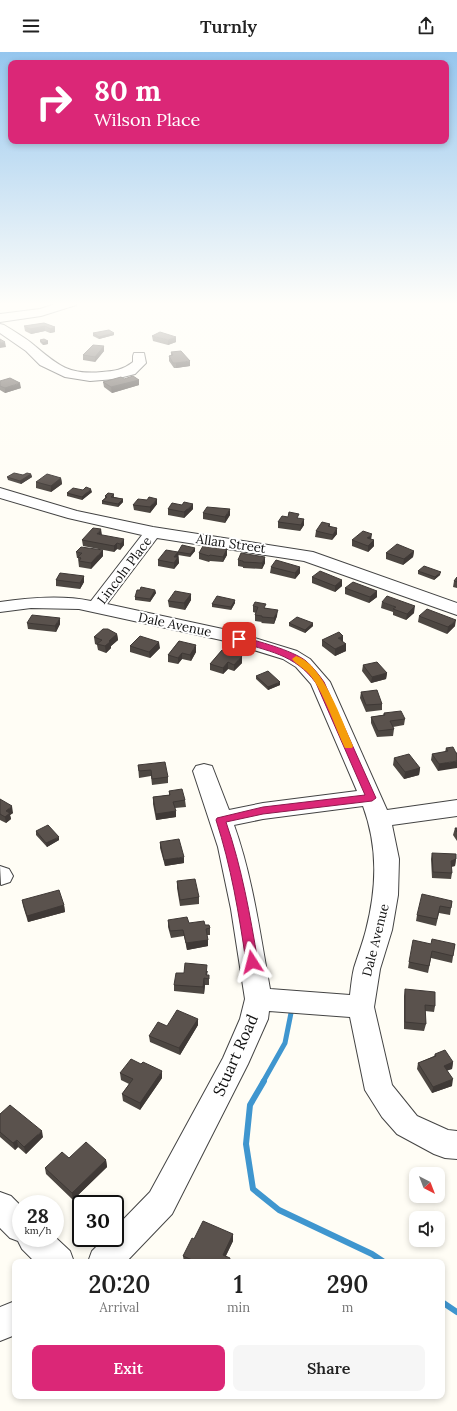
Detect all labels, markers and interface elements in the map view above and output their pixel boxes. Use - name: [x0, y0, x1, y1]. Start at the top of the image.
- icon: menu: [20, 15, 42, 37]
- text: Turnly: [200, 15, 257, 38]
- icon: share: [415, 15, 437, 37]
- text: 80 m: [94, 73, 161, 109]
- icon: right: [28, 76, 80, 128]
- text: Wilson Place: [94, 108, 200, 131]
- street label: Allan Street: [194, 530, 267, 557]
- street label: Lincoln Place: [93, 533, 155, 607]
- street label: Dale Avenue: [137, 608, 213, 641]
- pin: [222, 622, 256, 656]
- icon: arrive: [228, 628, 250, 650]
- street label: Dale Avenue: [358, 902, 393, 978]
- position arrow: [231, 941, 273, 983]
- street label: Stuart Road: [208, 1011, 262, 1099]
- north arrow: [409, 1167, 445, 1203]
- map controls: [409, 1167, 445, 1247]
- speed limit sign: 30: [72, 1195, 124, 1247]
- text: 28: [27, 1203, 49, 1228]
- button: sound: [409, 1211, 445, 1247]
- text: km/h: [24, 1224, 52, 1237]
- text: 20:20: [89, 1269, 150, 1300]
- text: 1: [234, 1269, 243, 1300]
- text: 290: [327, 1269, 368, 1300]
- text: Arrival: [100, 1299, 139, 1316]
- text: min: [227, 1299, 250, 1316]
- text: m: [342, 1299, 353, 1316]
- button: Exit: [32, 1345, 225, 1391]
- button: Share: [233, 1345, 425, 1391]

